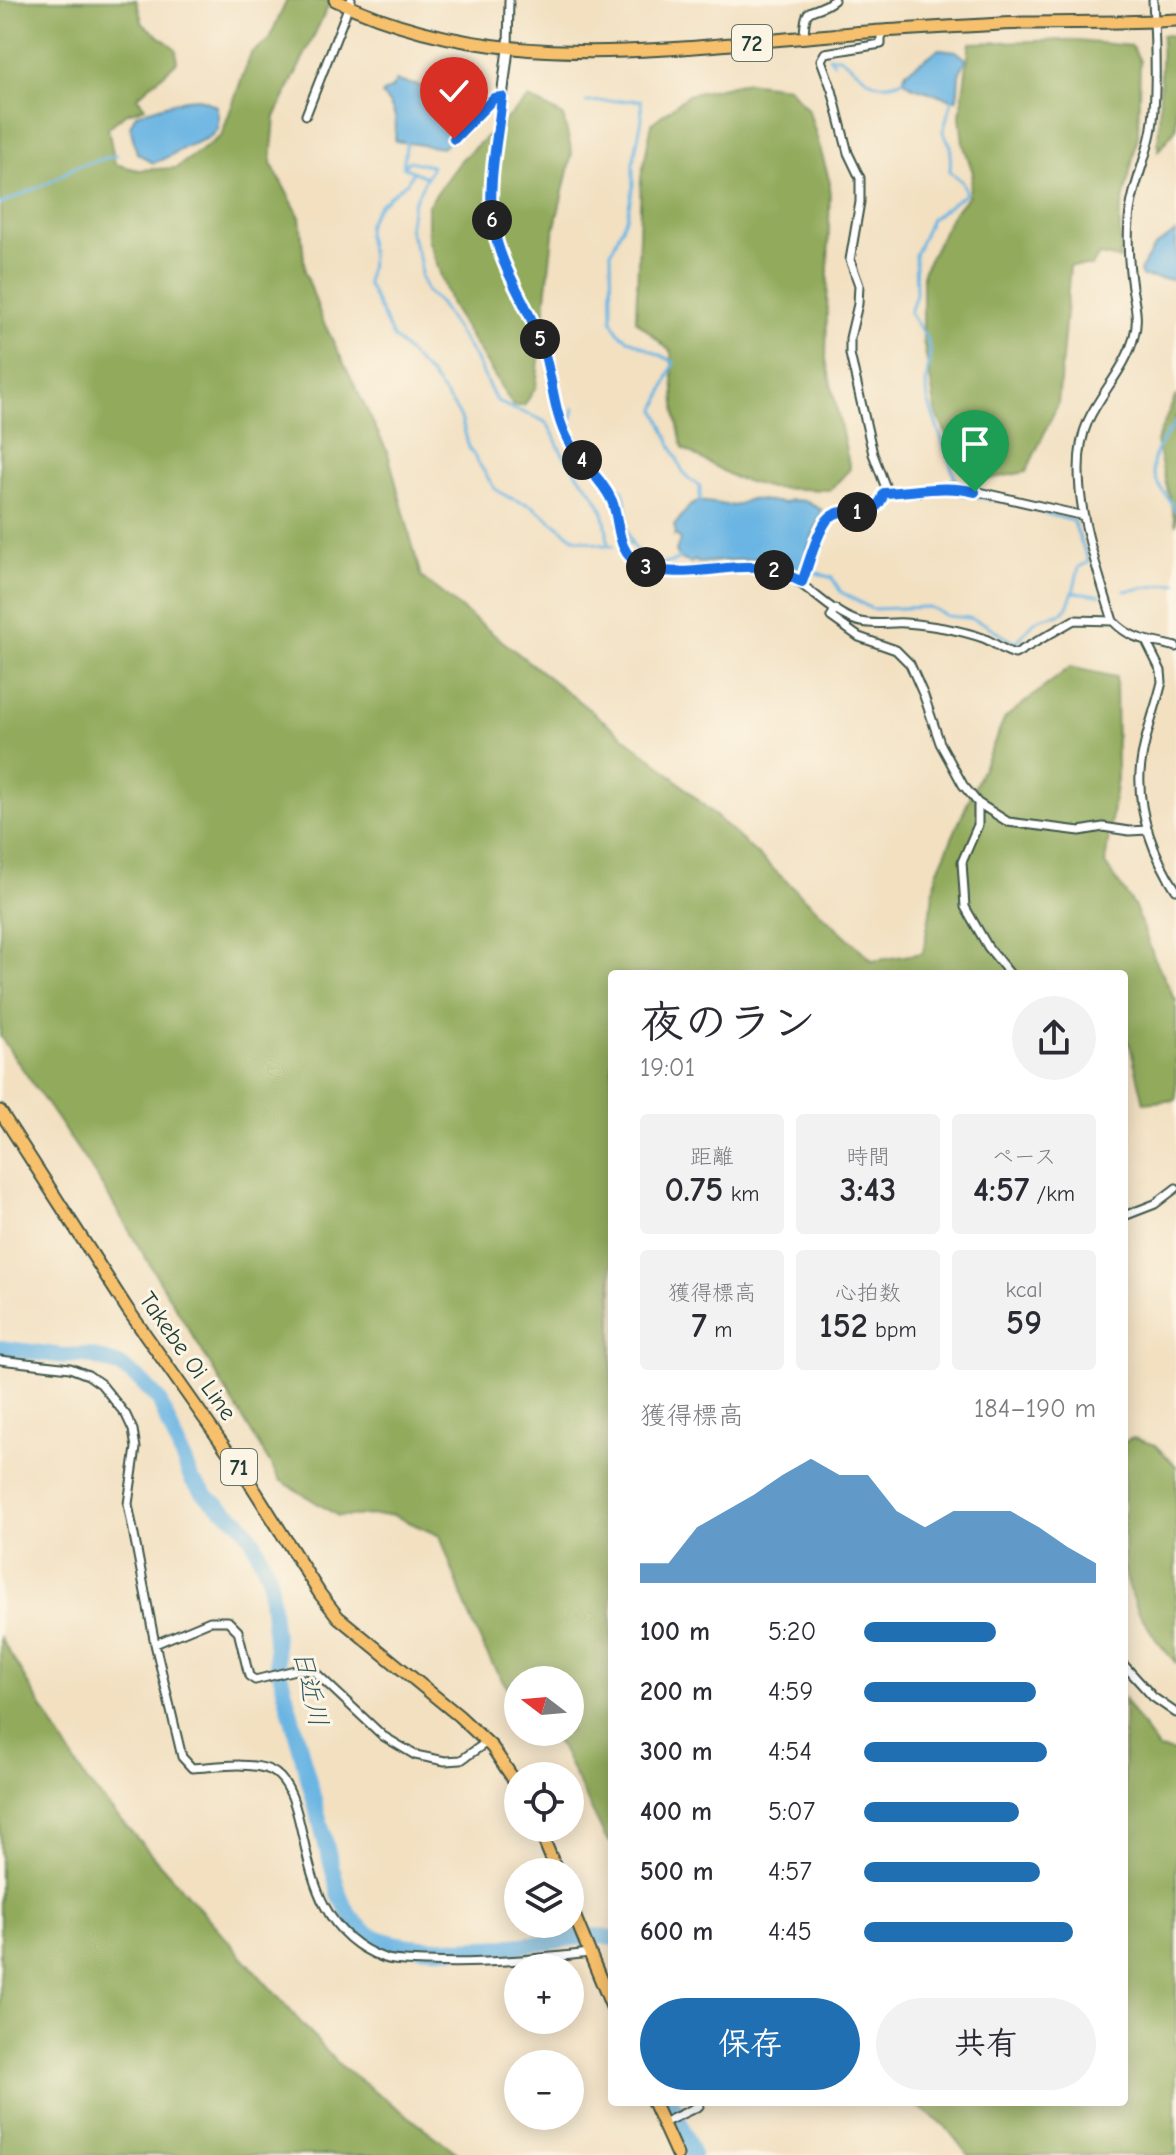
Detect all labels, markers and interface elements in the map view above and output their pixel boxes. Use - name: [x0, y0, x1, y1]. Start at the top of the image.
- road number: 72: [732, 25, 772, 61]
- pin: [420, 57, 488, 139]
- icon: check: [432, 69, 476, 113]
- pin: 6: [472, 200, 512, 240]
- text: 6: [486, 207, 498, 233]
- pin: 5: [520, 319, 560, 359]
- text: 5: [534, 326, 546, 352]
- pin: [941, 410, 1009, 492]
- icon: arrive: [953, 422, 997, 466]
- pin: 4: [562, 440, 602, 480]
- text: 4: [577, 447, 587, 473]
- pin: 1: [837, 492, 877, 532]
- text: 1: [853, 499, 861, 525]
- pin: 3: [626, 547, 666, 587]
- pin: 2: [754, 550, 794, 590]
- text: 3: [641, 554, 651, 580]
- text: 2: [769, 557, 779, 583]
- button: share: [1012, 996, 1096, 1080]
- text: 夜のラン: [640, 997, 816, 1048]
- text: 19:01: [640, 1053, 695, 1083]
- text: 距離: [690, 1144, 734, 1170]
- text: 時間: [846, 1144, 890, 1170]
- text: ペース: [992, 1144, 1056, 1170]
- text: 0.75: [664, 1170, 723, 1210]
- text: 3:43: [840, 1170, 896, 1210]
- text: 4:57: [973, 1170, 1029, 1210]
- text: km: [723, 1181, 760, 1207]
- text: /km: [1029, 1181, 1075, 1207]
- text: kcal: [1006, 1277, 1042, 1303]
- text: 獲得標高: [668, 1280, 756, 1306]
- text: 心拍数: [835, 1280, 901, 1306]
- street label: Takebe Oi Line: [133, 1286, 243, 1426]
- text: 59: [1006, 1303, 1042, 1343]
- text: 7: [692, 1306, 707, 1346]
- text: 152: [819, 1306, 868, 1346]
- text: m: [707, 1317, 732, 1343]
- text: bpm: [868, 1317, 917, 1343]
- text: 184–190 m: [974, 1394, 1096, 1424]
- text: 獲得標高: [640, 1401, 744, 1431]
- road number: 71: [221, 1449, 257, 1485]
- text: 100 m: [640, 1617, 710, 1647]
- text: 5:20: [768, 1617, 816, 1647]
- water label: 日近川: [287, 1647, 333, 1730]
- north arrow: [504, 1666, 584, 1746]
- map controls: [504, 1666, 584, 2130]
- text: 200 m: [640, 1677, 713, 1707]
- text: 4:59: [768, 1677, 813, 1707]
- text: 300 m: [640, 1737, 713, 1767]
- text: 4:54: [768, 1737, 812, 1767]
- button: locate: [504, 1762, 584, 1842]
- text: 400 m: [640, 1797, 712, 1827]
- text: 5:07: [768, 1797, 815, 1827]
- text: 500 m: [640, 1857, 714, 1887]
- text: 4:57: [768, 1857, 812, 1887]
- button: layers: [504, 1858, 584, 1938]
- text: 600 m: [640, 1917, 713, 1947]
- text: 4:45: [768, 1917, 812, 1947]
- button: +: [504, 1954, 584, 2034]
- button: 保存: [640, 1998, 860, 2090]
- button: 共有: [876, 1998, 1096, 2090]
- button: −: [504, 2050, 584, 2130]

